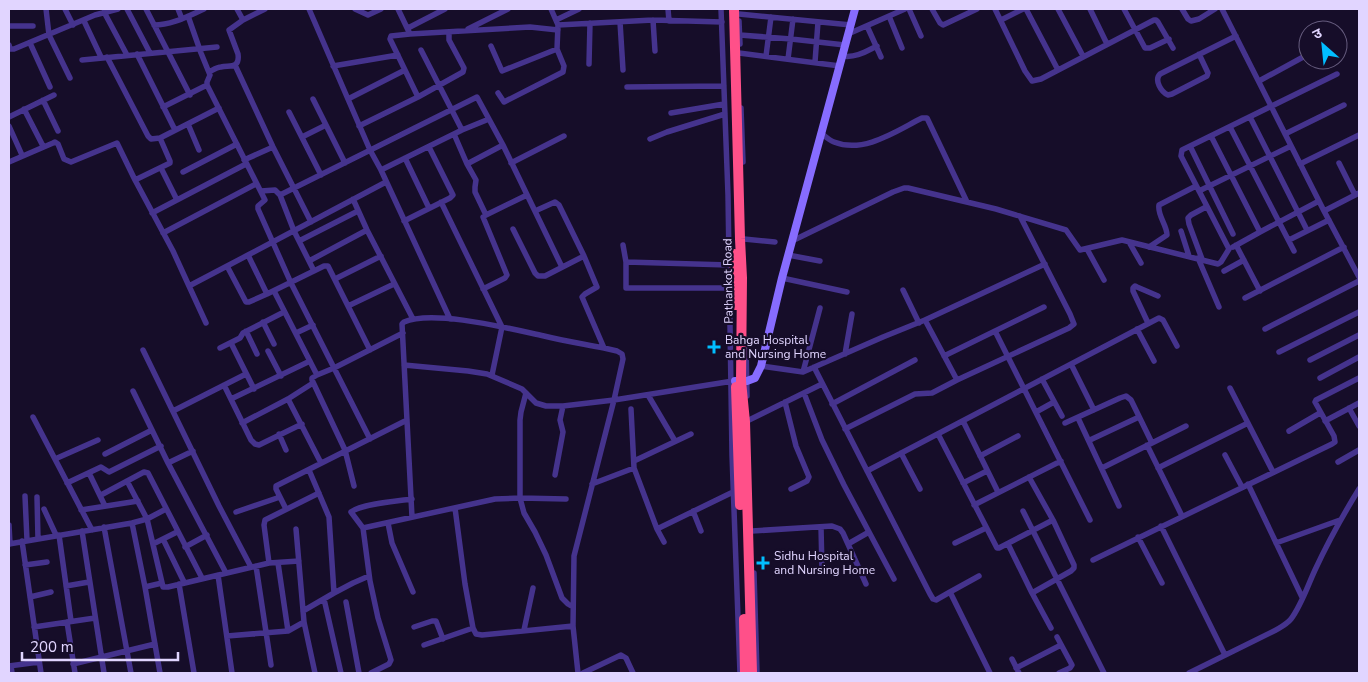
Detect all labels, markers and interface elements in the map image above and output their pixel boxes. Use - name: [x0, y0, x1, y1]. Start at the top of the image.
- north arrow: [1298, 20, 1348, 70]
- text: उ: [1309, 23, 1326, 44]
- street label: Pathankot Road: [719, 238, 737, 324]
- place label: Bahga Hospital and Nursing Home: [725, 332, 826, 362]
- marker: Bahga Hospital and Nursing Home: [707, 340, 721, 354]
- place label: Sidhu Hospital and Nursing Home: [774, 548, 875, 578]
- marker: Sidhu Hospital and Nursing Home: [756, 556, 770, 570]
- scale bar: [22, 630, 179, 662]
- text: 200 m: [30, 637, 74, 657]

